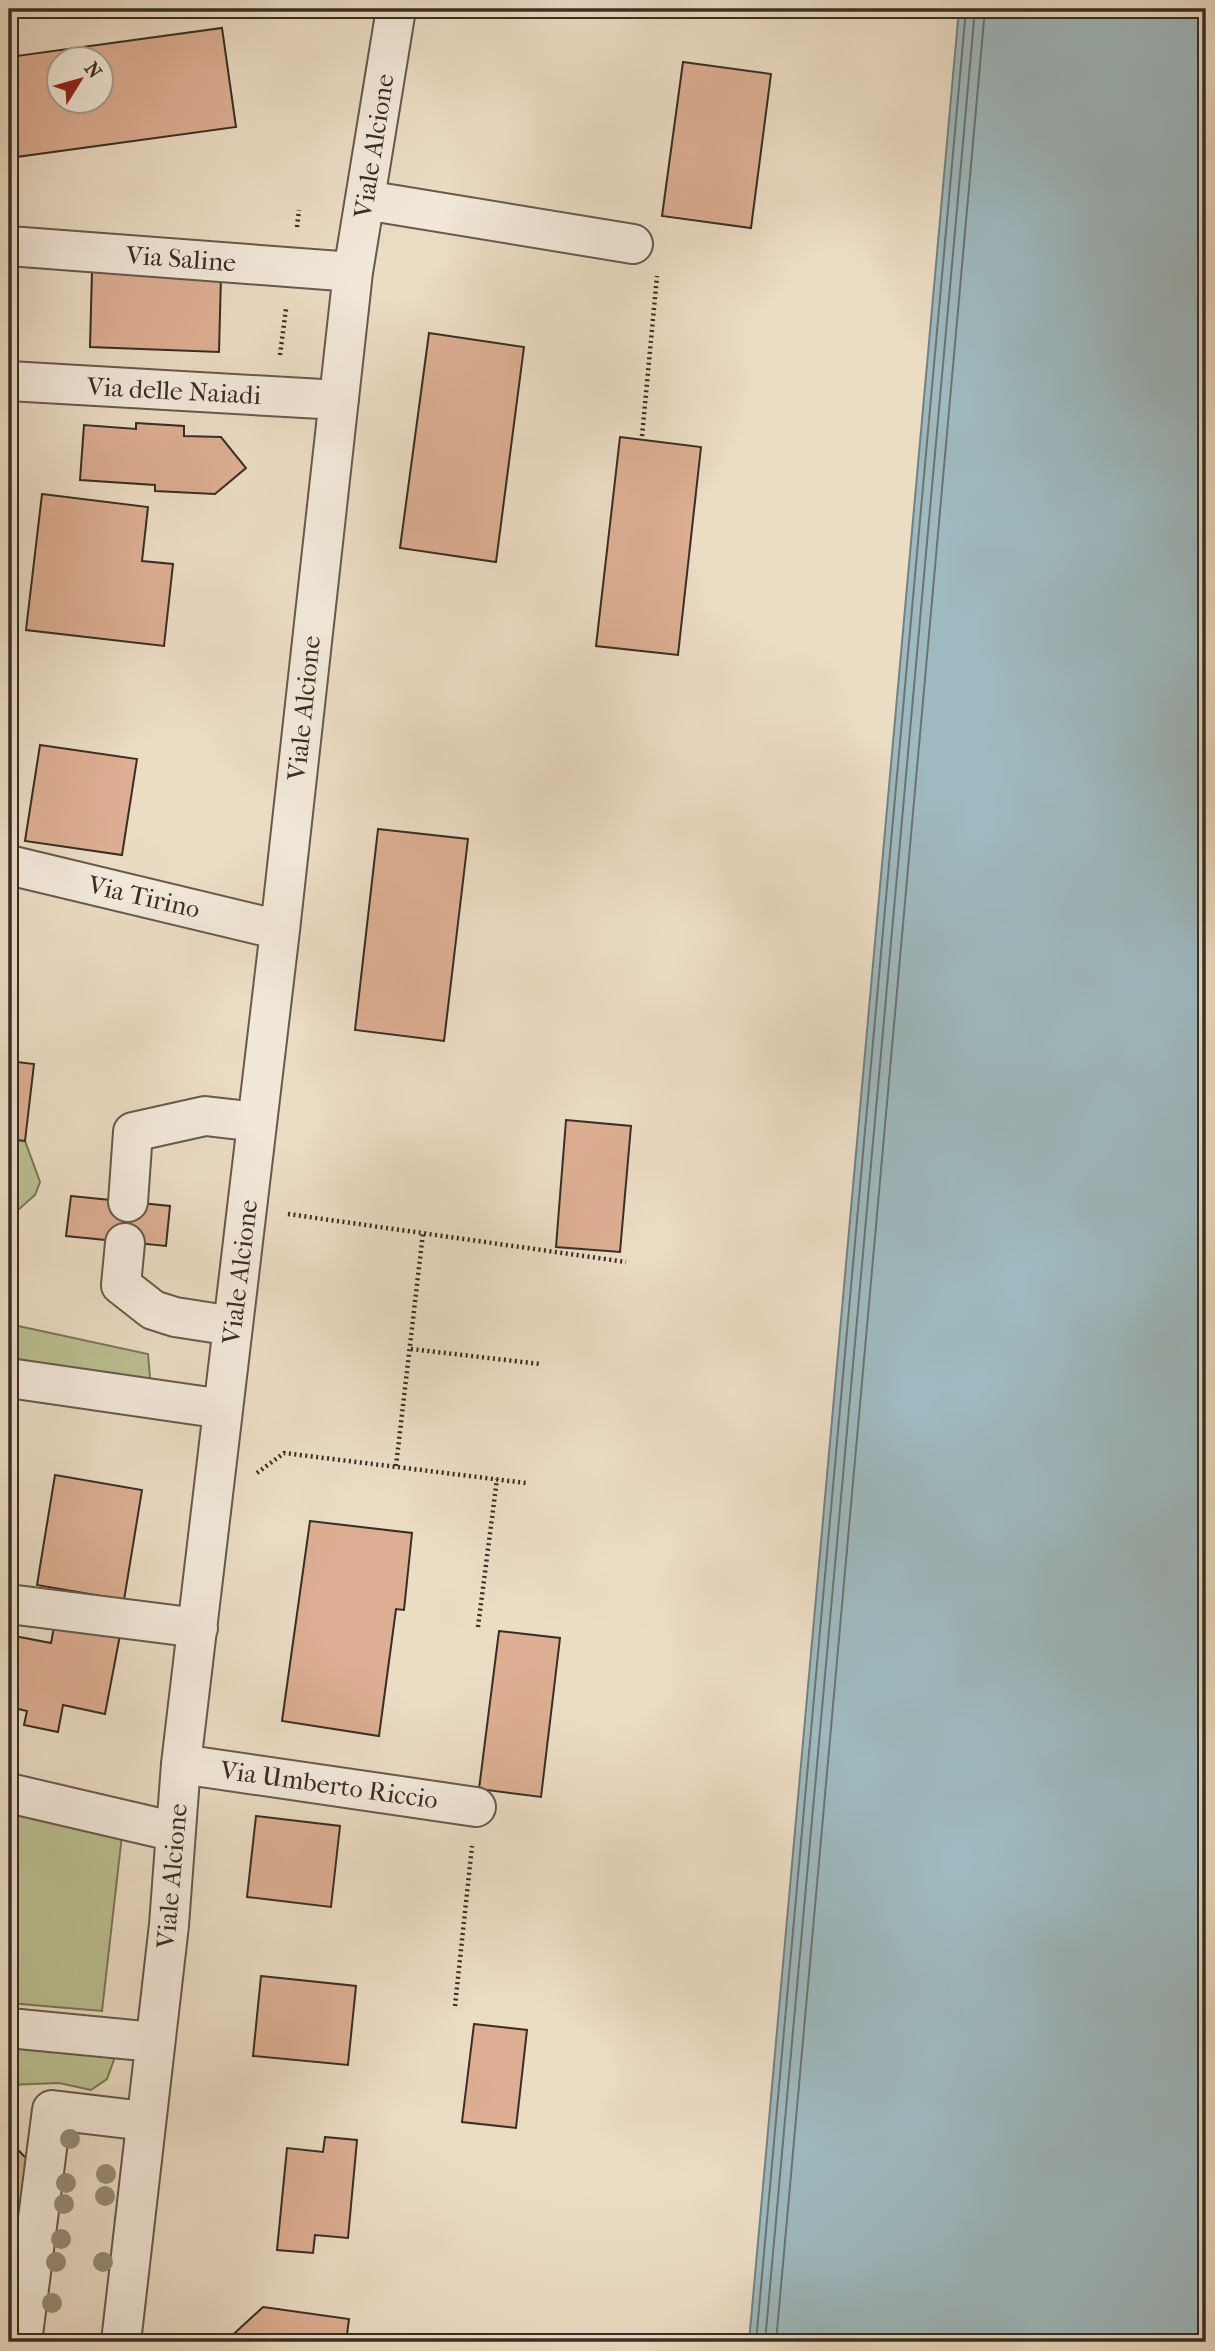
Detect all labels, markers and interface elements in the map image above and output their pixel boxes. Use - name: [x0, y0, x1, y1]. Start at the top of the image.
- north arrow: [46, 46, 116, 116]
- text: N: [80, 58, 106, 83]
- street label: Viale Alcione: [347, 72, 401, 221]
- street label: Via Saline: [124, 240, 237, 278]
- street label: Via delle Naiadi: [85, 371, 262, 411]
- street label: Viale Alcione: [281, 634, 327, 783]
- street label: Via Tirino: [84, 869, 203, 925]
- street label: Viale Alcione: [216, 1198, 264, 1347]
- street label: Via Umberto Riccio: [217, 1754, 440, 1816]
- street label: Viale Alcione: [150, 1802, 194, 1951]

